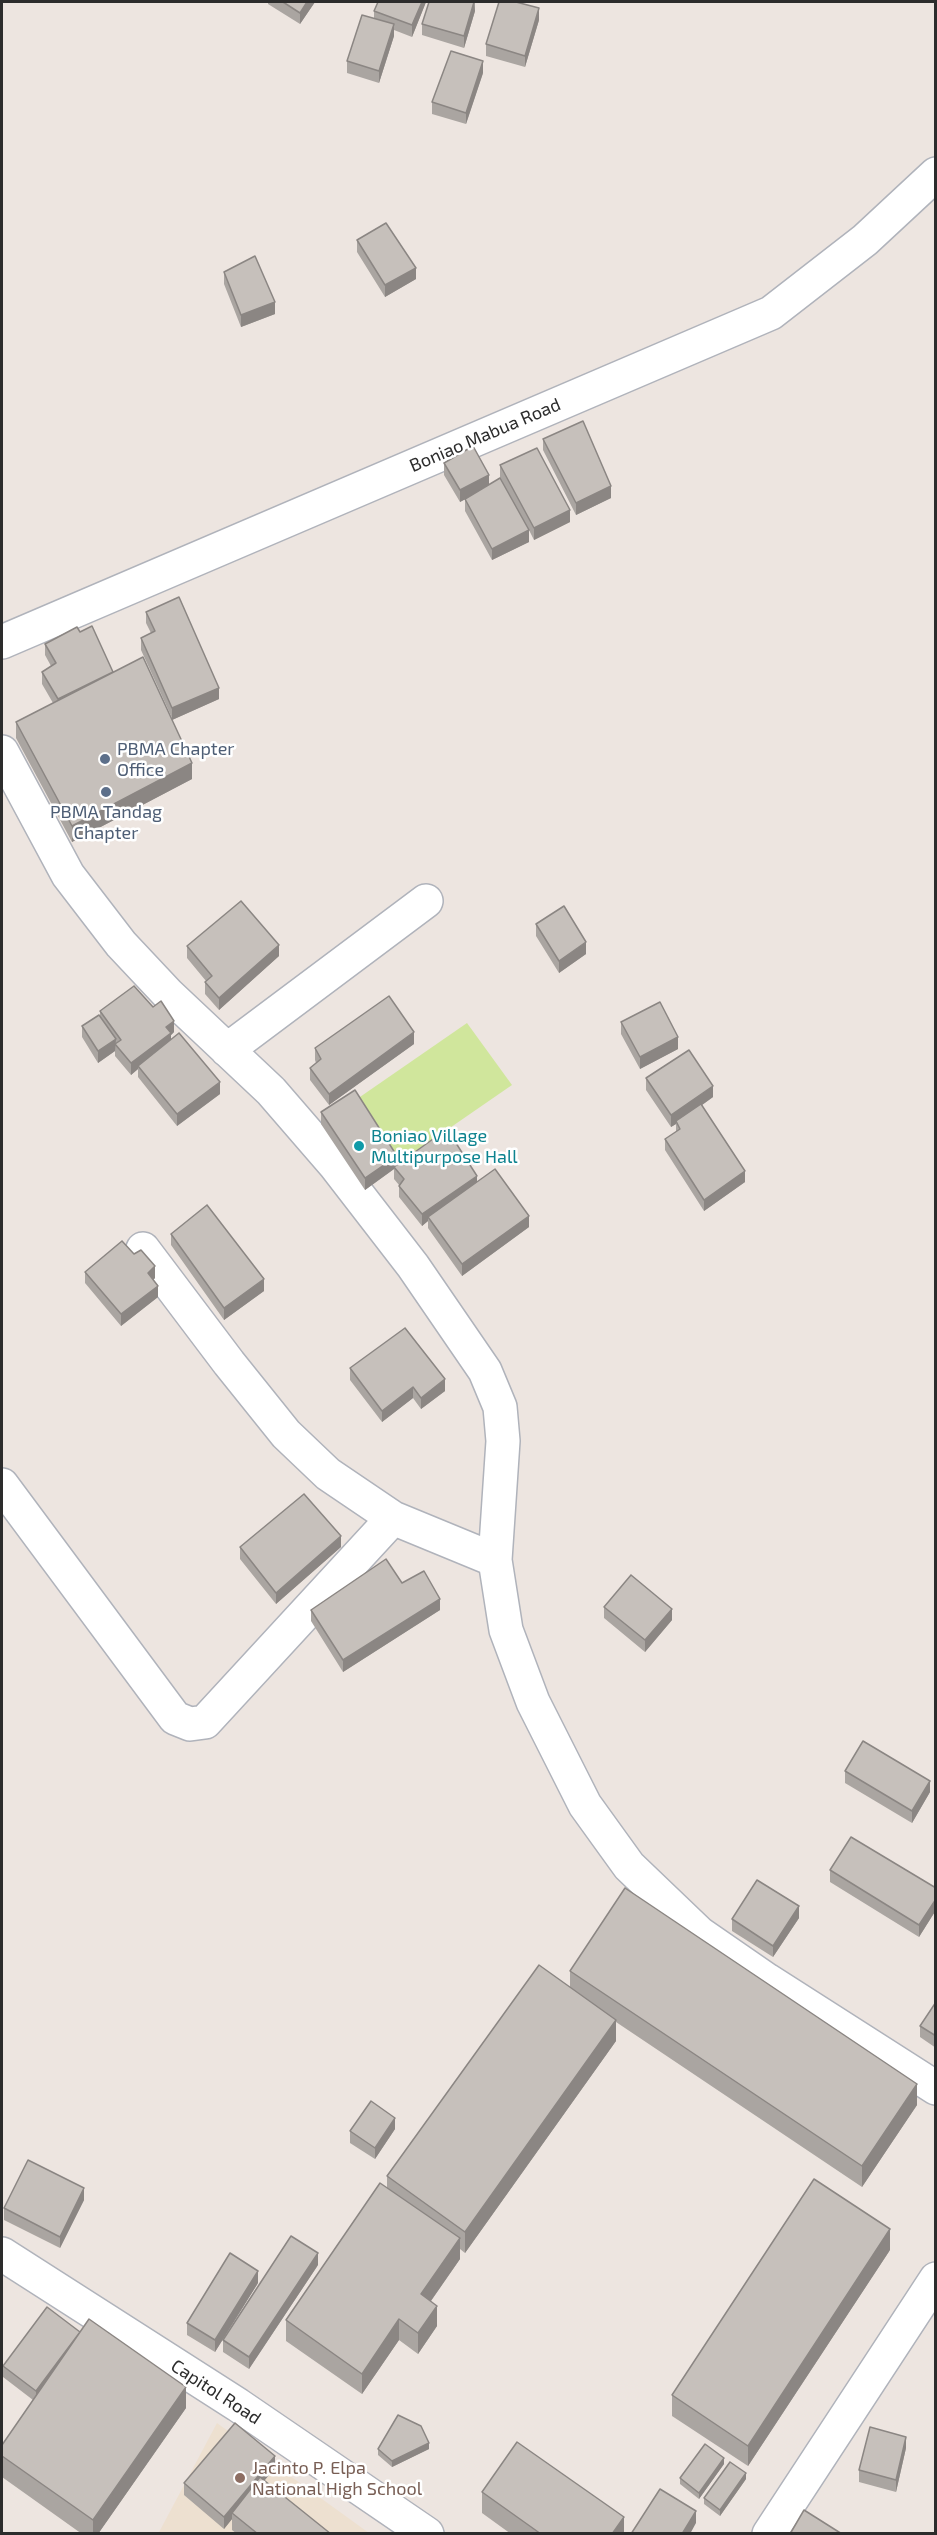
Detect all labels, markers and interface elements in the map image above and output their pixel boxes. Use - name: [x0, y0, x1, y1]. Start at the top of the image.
- street label: Boniao Mabua Road: [406, 393, 564, 477]
- place label: PBMA Chapter Office: [117, 738, 235, 780]
- marker: PBMA Chapter Office: [98, 752, 112, 766]
- marker: PBMA Tandag Chapter: [99, 785, 113, 799]
- place label: PBMA Tandag Chapter: [50, 801, 162, 844]
- place label: Boniao Village Multipurpose Hall: [371, 1125, 518, 1168]
- marker: Boniao Village Multipurpose Hall: [352, 1139, 366, 1153]
- street label: Capitol Road: [167, 2355, 265, 2429]
- place label: Jacinto P. Elpa National High School: [252, 2457, 422, 2500]
- marker: Jacinto P. Elpa National High School: [233, 2471, 247, 2485]

